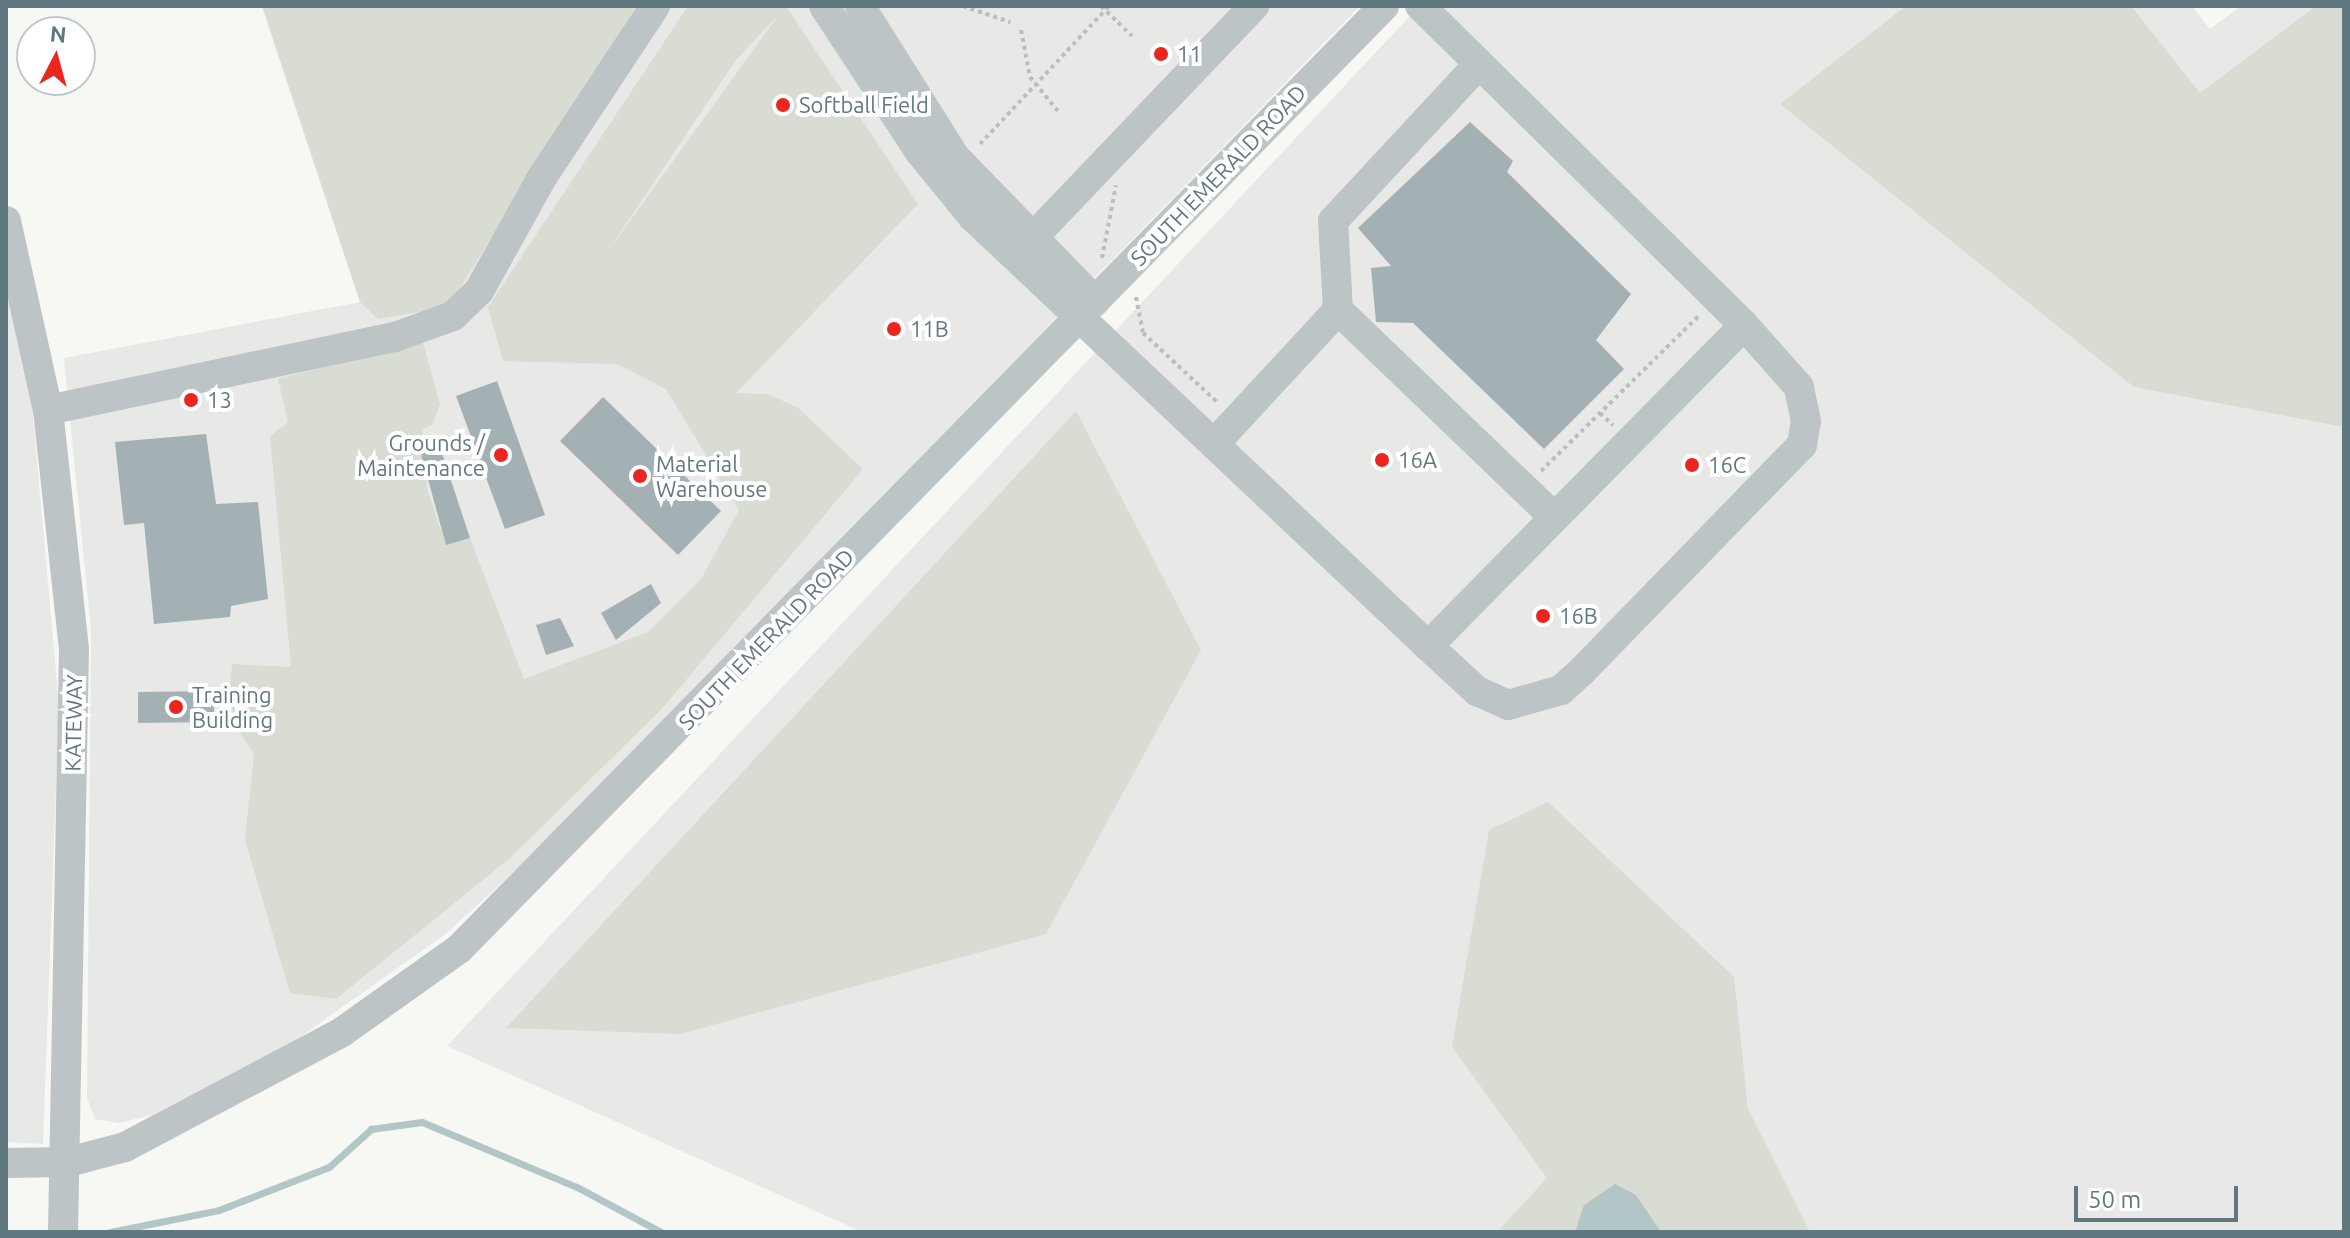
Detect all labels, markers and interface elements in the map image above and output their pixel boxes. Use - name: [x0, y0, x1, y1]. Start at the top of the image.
- north arrow: [16, 16, 96, 96]
- text: N: [49, 20, 68, 47]
- place label: 11: [1177, 41, 1202, 67]
- marker: 11: [1152, 45, 1170, 63]
- street label: SOUTH EMERALD ROAD: [1125, 79, 1311, 271]
- place label: Softball Field: [799, 92, 929, 118]
- marker: Softball Field: [774, 96, 792, 114]
- place label: 11B: [910, 316, 949, 342]
- marker: 11B: [885, 320, 903, 338]
- place label: 13: [207, 387, 232, 413]
- marker: 13: [182, 391, 200, 409]
- place label: Grounds / Maintenance: [357, 429, 485, 480]
- marker: Grounds / Maintenance: [492, 446, 510, 464]
- place label: 16A: [1398, 447, 1437, 473]
- place label: Material Warehouse: [656, 450, 767, 502]
- marker: 16A: [1373, 451, 1391, 469]
- place label: 16C: [1708, 452, 1746, 478]
- marker: 16C: [1683, 456, 1701, 474]
- marker: Material Warehouse: [631, 467, 649, 485]
- street label: SOUTH EMERALD ROAD: [673, 543, 859, 735]
- place label: 16B: [1559, 603, 1598, 629]
- marker: 16B: [1534, 607, 1552, 625]
- street label: KATEWAY: [59, 674, 87, 772]
- place label: Training Building: [192, 681, 273, 732]
- marker: Training Building: [167, 698, 185, 716]
- scale bar: [2078, 1170, 2242, 1220]
- text: 50 m: [2088, 1186, 2141, 1213]

